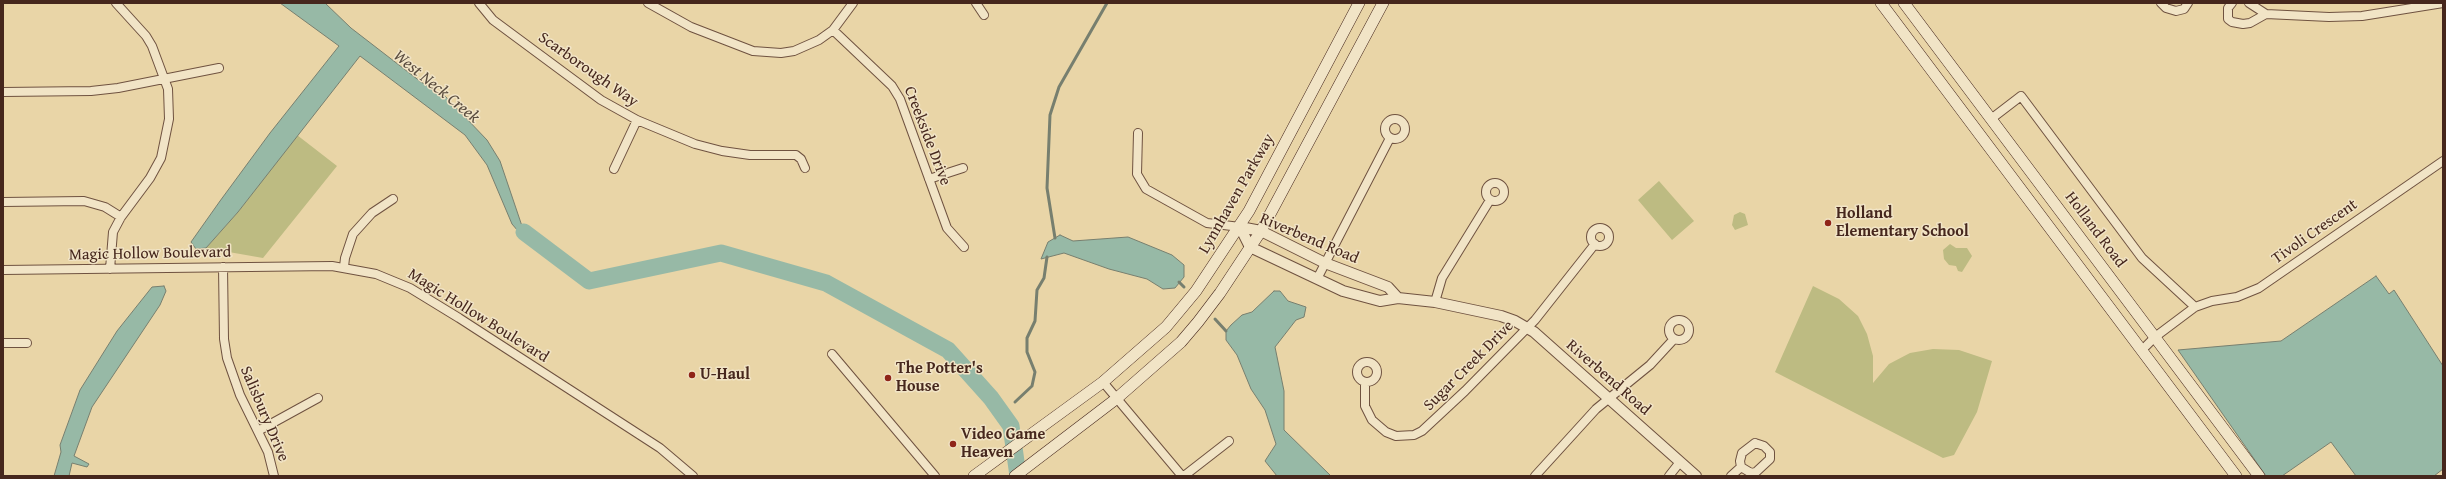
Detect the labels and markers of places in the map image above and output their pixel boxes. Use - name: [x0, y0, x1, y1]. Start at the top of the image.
- place label: Holland Elementary School: [1836, 204, 1969, 242]
- marker: Holland Elementary School: [1823, 218, 1833, 228]
- place label: The Potter's House: [896, 359, 983, 397]
- place label: U-Haul: [700, 365, 750, 385]
- marker: U-Haul: [687, 370, 697, 380]
- marker: The Potter's House: [883, 373, 893, 383]
- place label: Video Game Heaven: [961, 425, 1045, 463]
- marker: Video Game Heaven: [948, 439, 958, 449]

